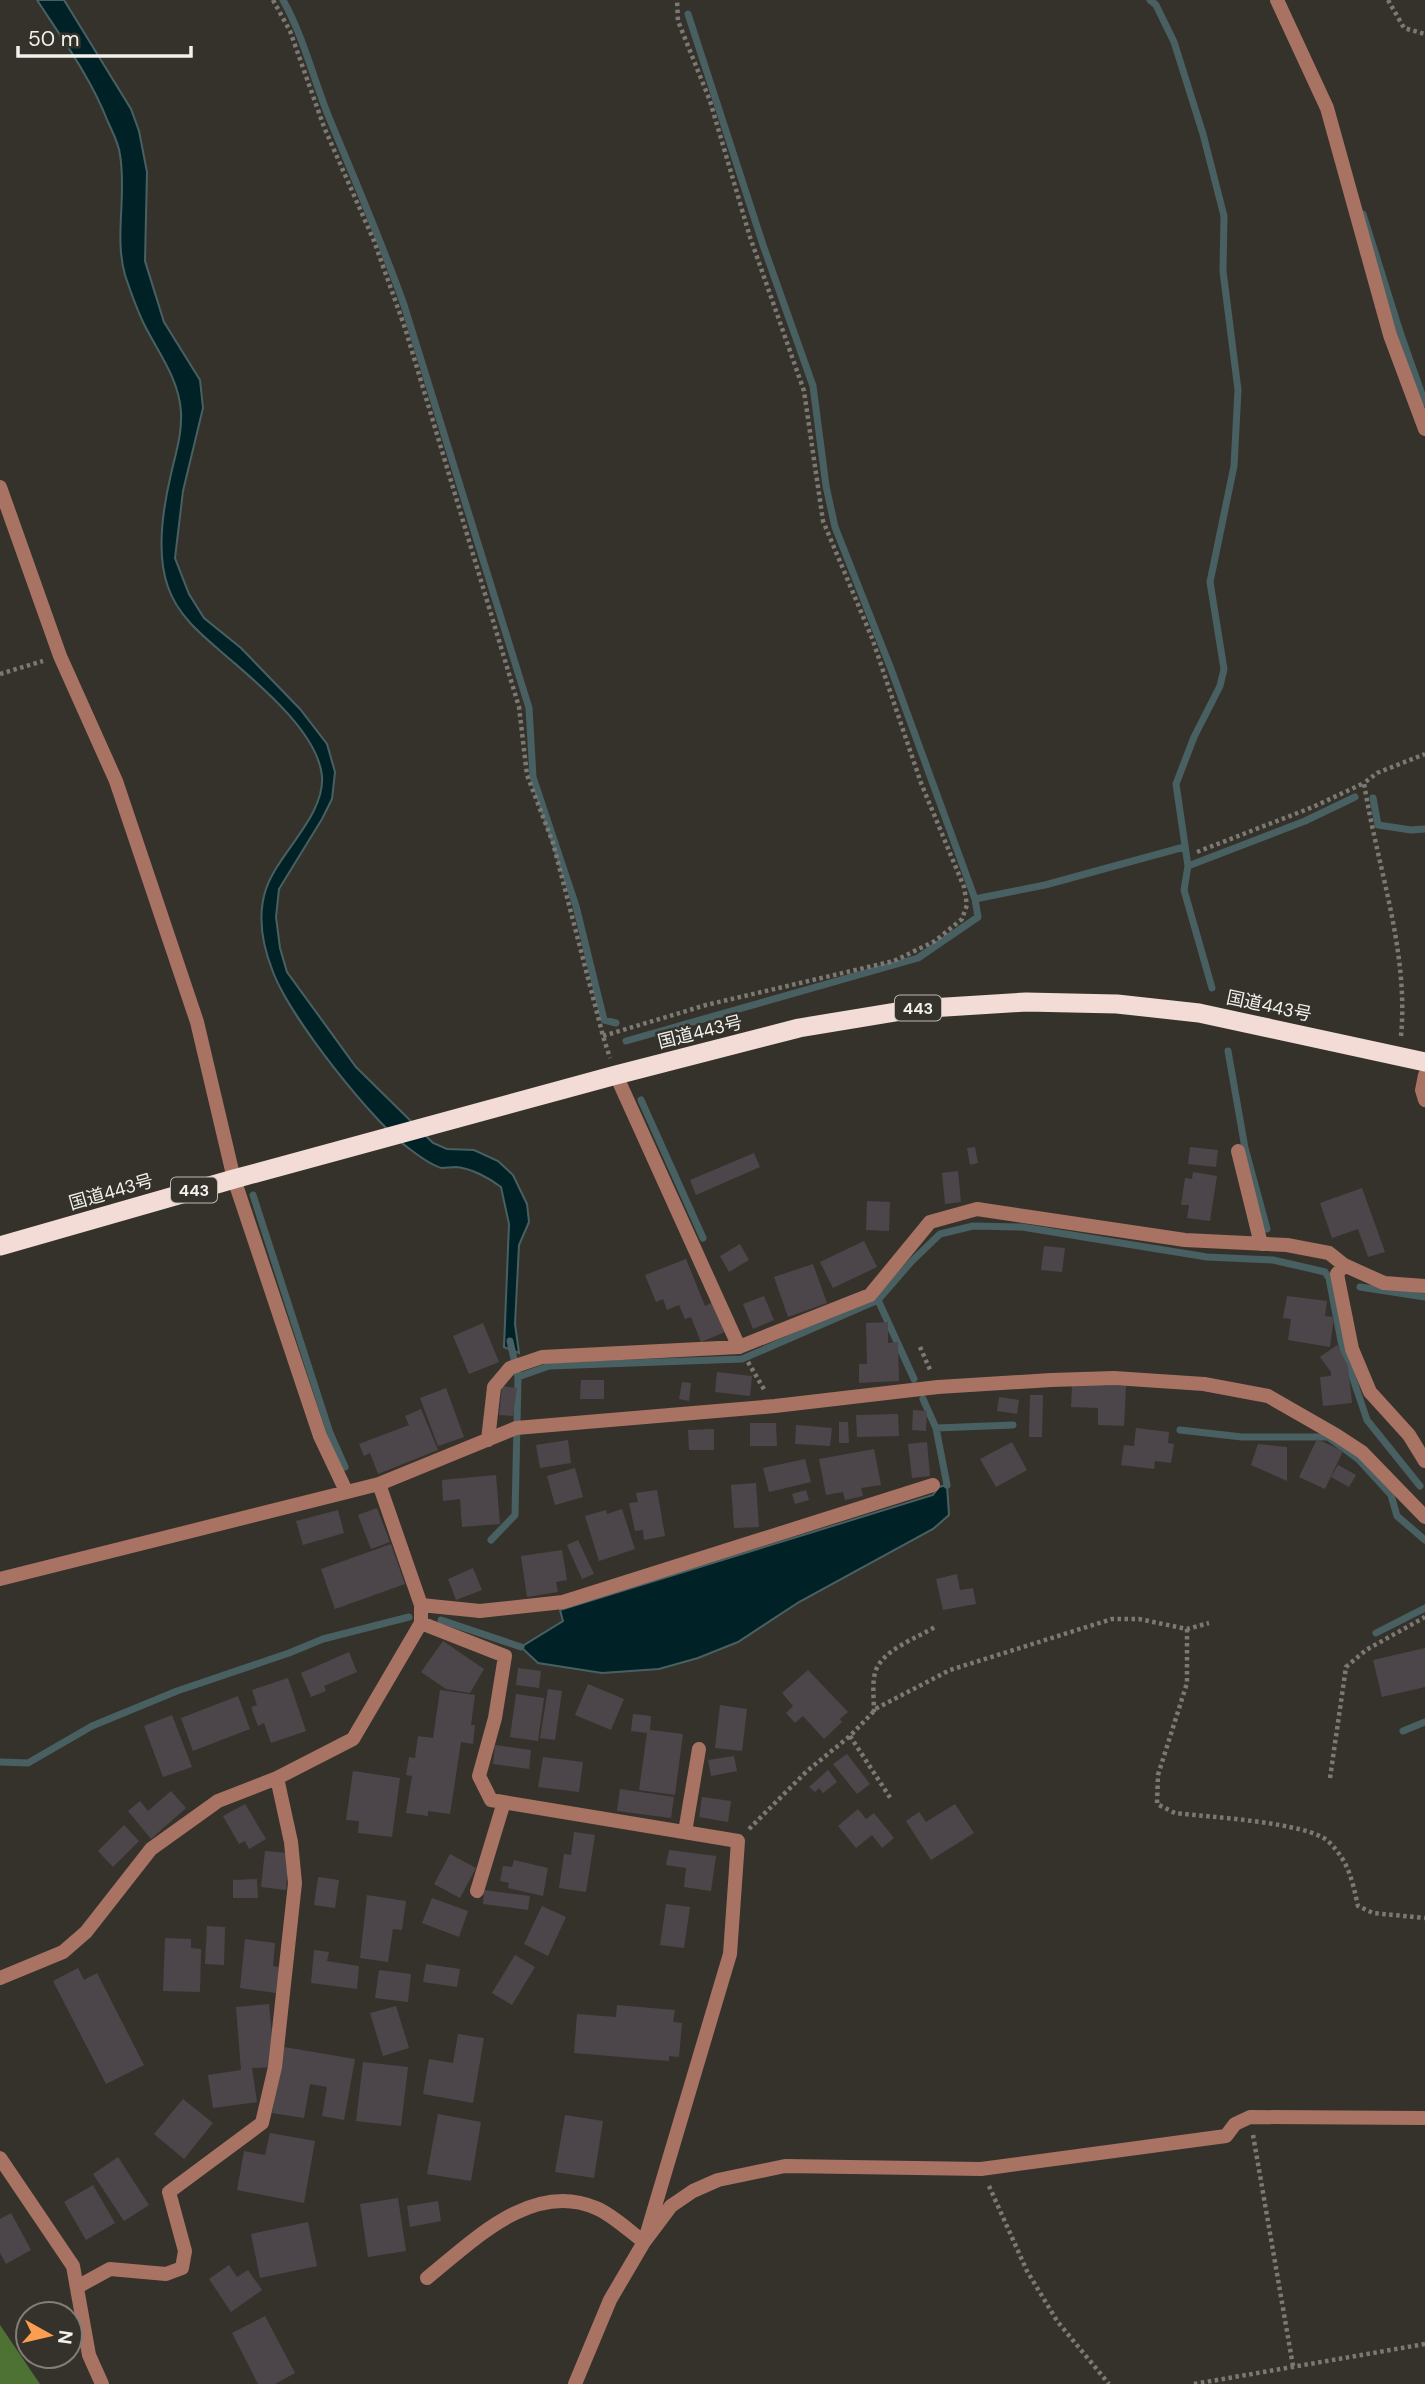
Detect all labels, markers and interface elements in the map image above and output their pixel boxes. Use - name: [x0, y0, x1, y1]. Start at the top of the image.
- scale bar: [18, 14, 191, 58]
- text: 50 m: [28, 25, 79, 53]
- street label: 国道443号: [1224, 985, 1314, 1027]
- road number: 443: [895, 996, 941, 1020]
- street label: 国道443号: [655, 1010, 745, 1054]
- street label: 国道443号: [66, 1169, 156, 1215]
- road number: 443: [171, 1178, 217, 1202]
- north arrow: [14, 2300, 84, 2370]
- text: N: [52, 2329, 79, 2346]

